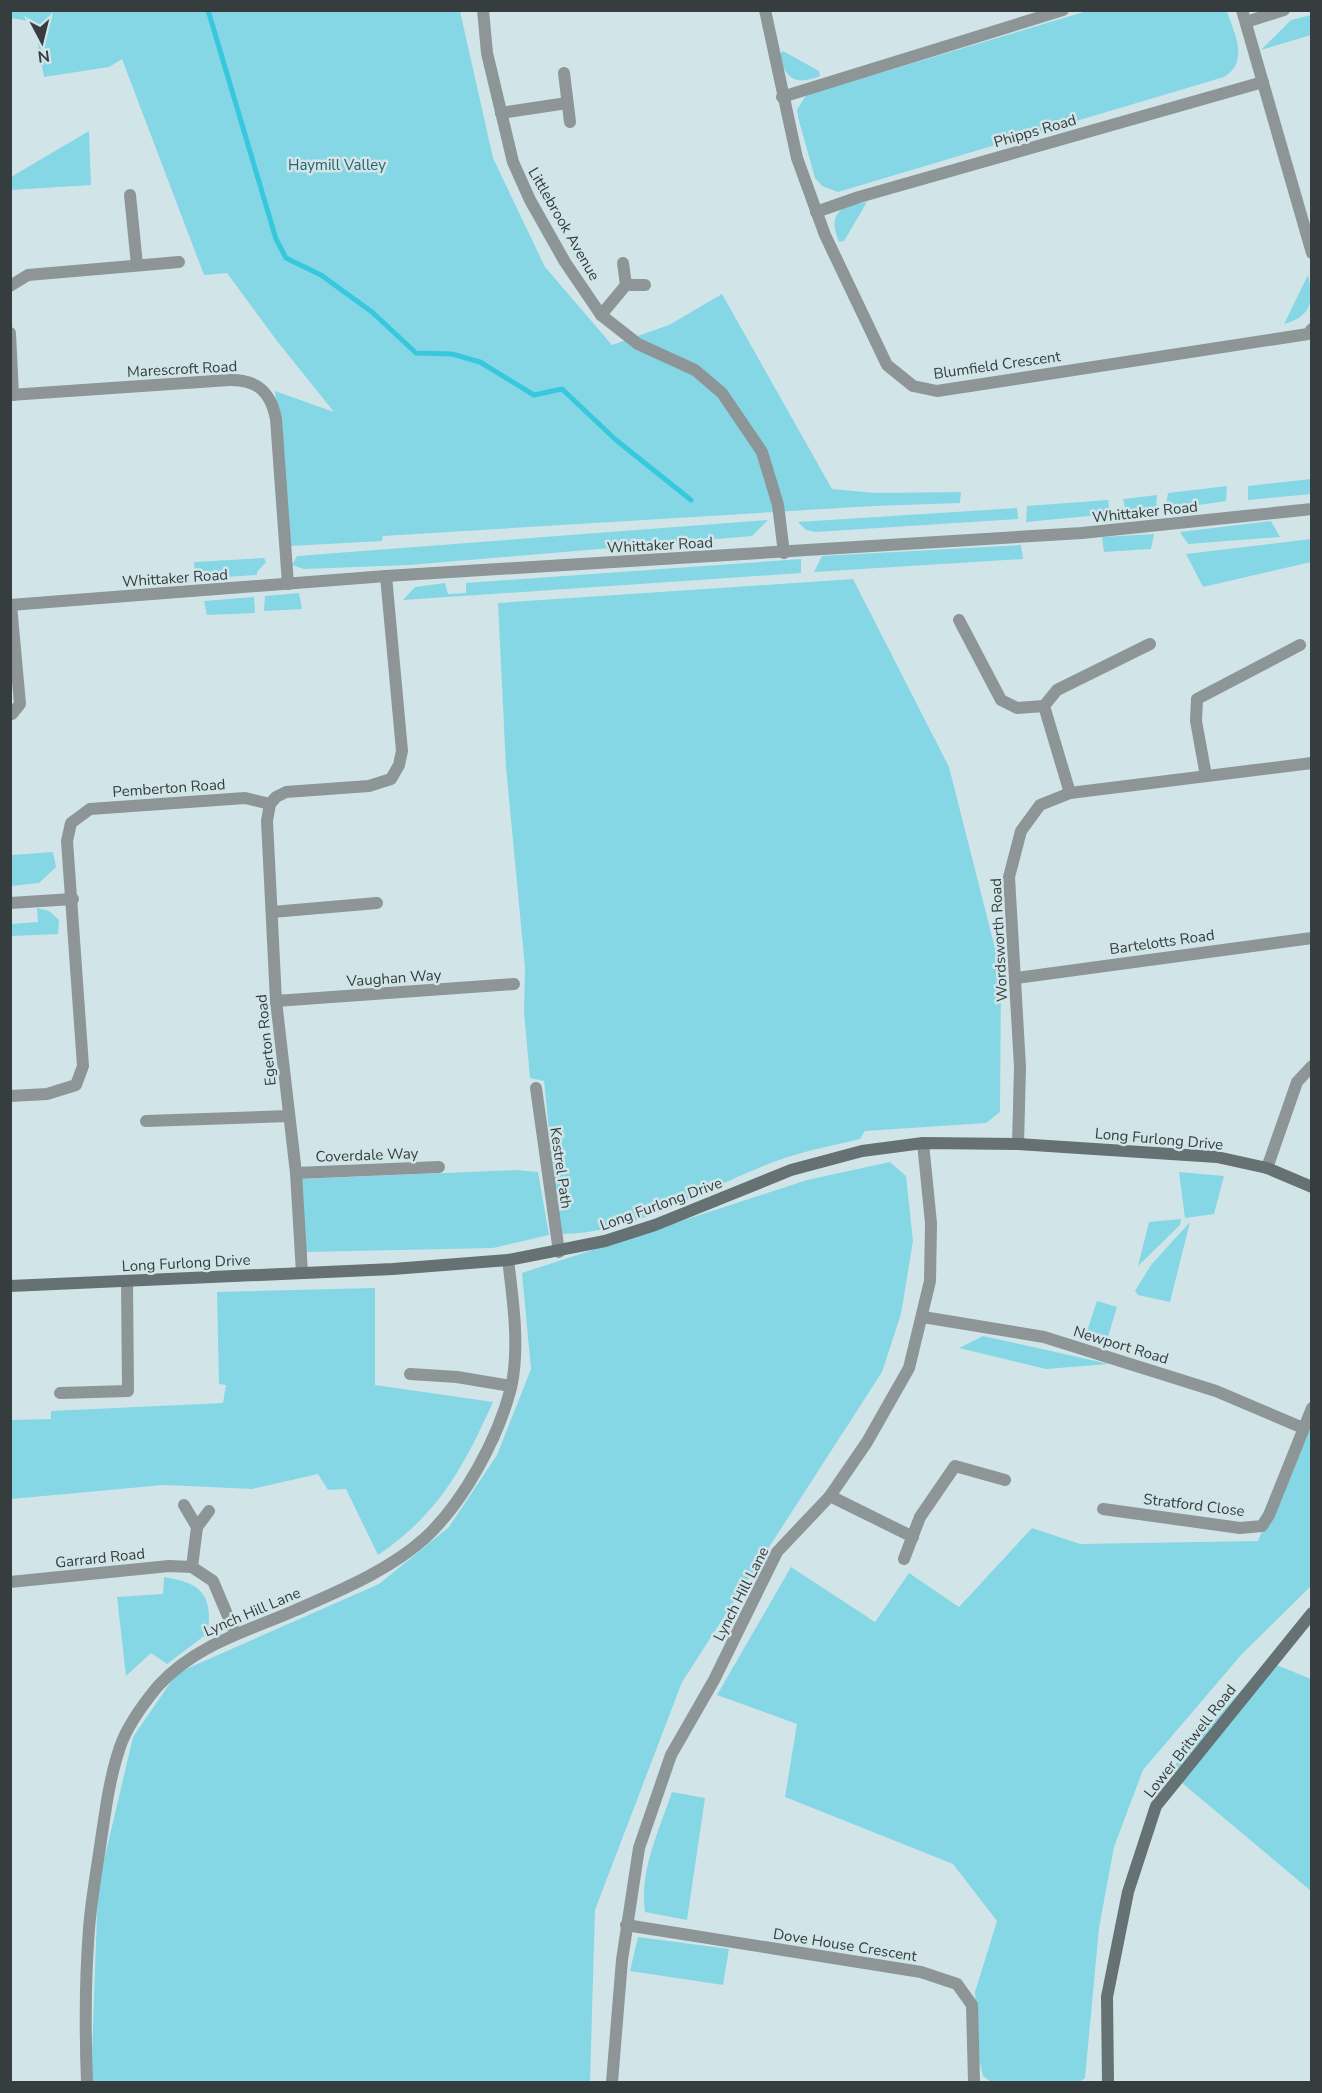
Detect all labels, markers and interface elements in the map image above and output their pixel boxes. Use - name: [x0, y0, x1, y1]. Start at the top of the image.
- north arrow: [12, 12, 72, 72]
- text: N: [36, 44, 51, 68]
- street label: Phipps Road: [991, 110, 1079, 152]
- park label: Haymill Valley: [288, 155, 386, 175]
- street label: Littlebrook Avenue: [523, 164, 605, 284]
- street label: Blumfield Crescent: [932, 346, 1063, 384]
- street label: Marescroft Road: [126, 356, 238, 382]
- street label: Whittaker Road: [1091, 497, 1199, 527]
- street label: Whittaker Road: [606, 532, 714, 558]
- street label: Whittaker Road: [121, 564, 229, 592]
- street label: Pemberton Road: [112, 774, 226, 802]
- street label: Wordsworth Road: [986, 877, 1012, 1003]
- street label: Bartelotts Road: [1108, 925, 1216, 959]
- street label: Vaughan Way: [345, 965, 442, 991]
- street label: Egerton Road: [251, 993, 281, 1087]
- street label: Long Furlong Drive: [1094, 1123, 1224, 1155]
- street label: Kestrel Path: [545, 1126, 577, 1210]
- street label: Coverdale Way: [315, 1143, 419, 1167]
- street label: Long Furlong Drive: [597, 1173, 725, 1235]
- street label: Long Furlong Drive: [121, 1250, 251, 1276]
- street label: Newport Road: [1071, 1321, 1171, 1369]
- street label: Stratford Close: [1142, 1489, 1246, 1521]
- street label: Garrard Road: [54, 1543, 146, 1573]
- street label: Lynch Hill Lane: [709, 1543, 773, 1645]
- street label: Lynch Hill Lane: [201, 1583, 303, 1641]
- street label: Lower Britwell Road: [1139, 1680, 1241, 1802]
- street label: Dove House Crescent: [772, 1924, 919, 1966]

